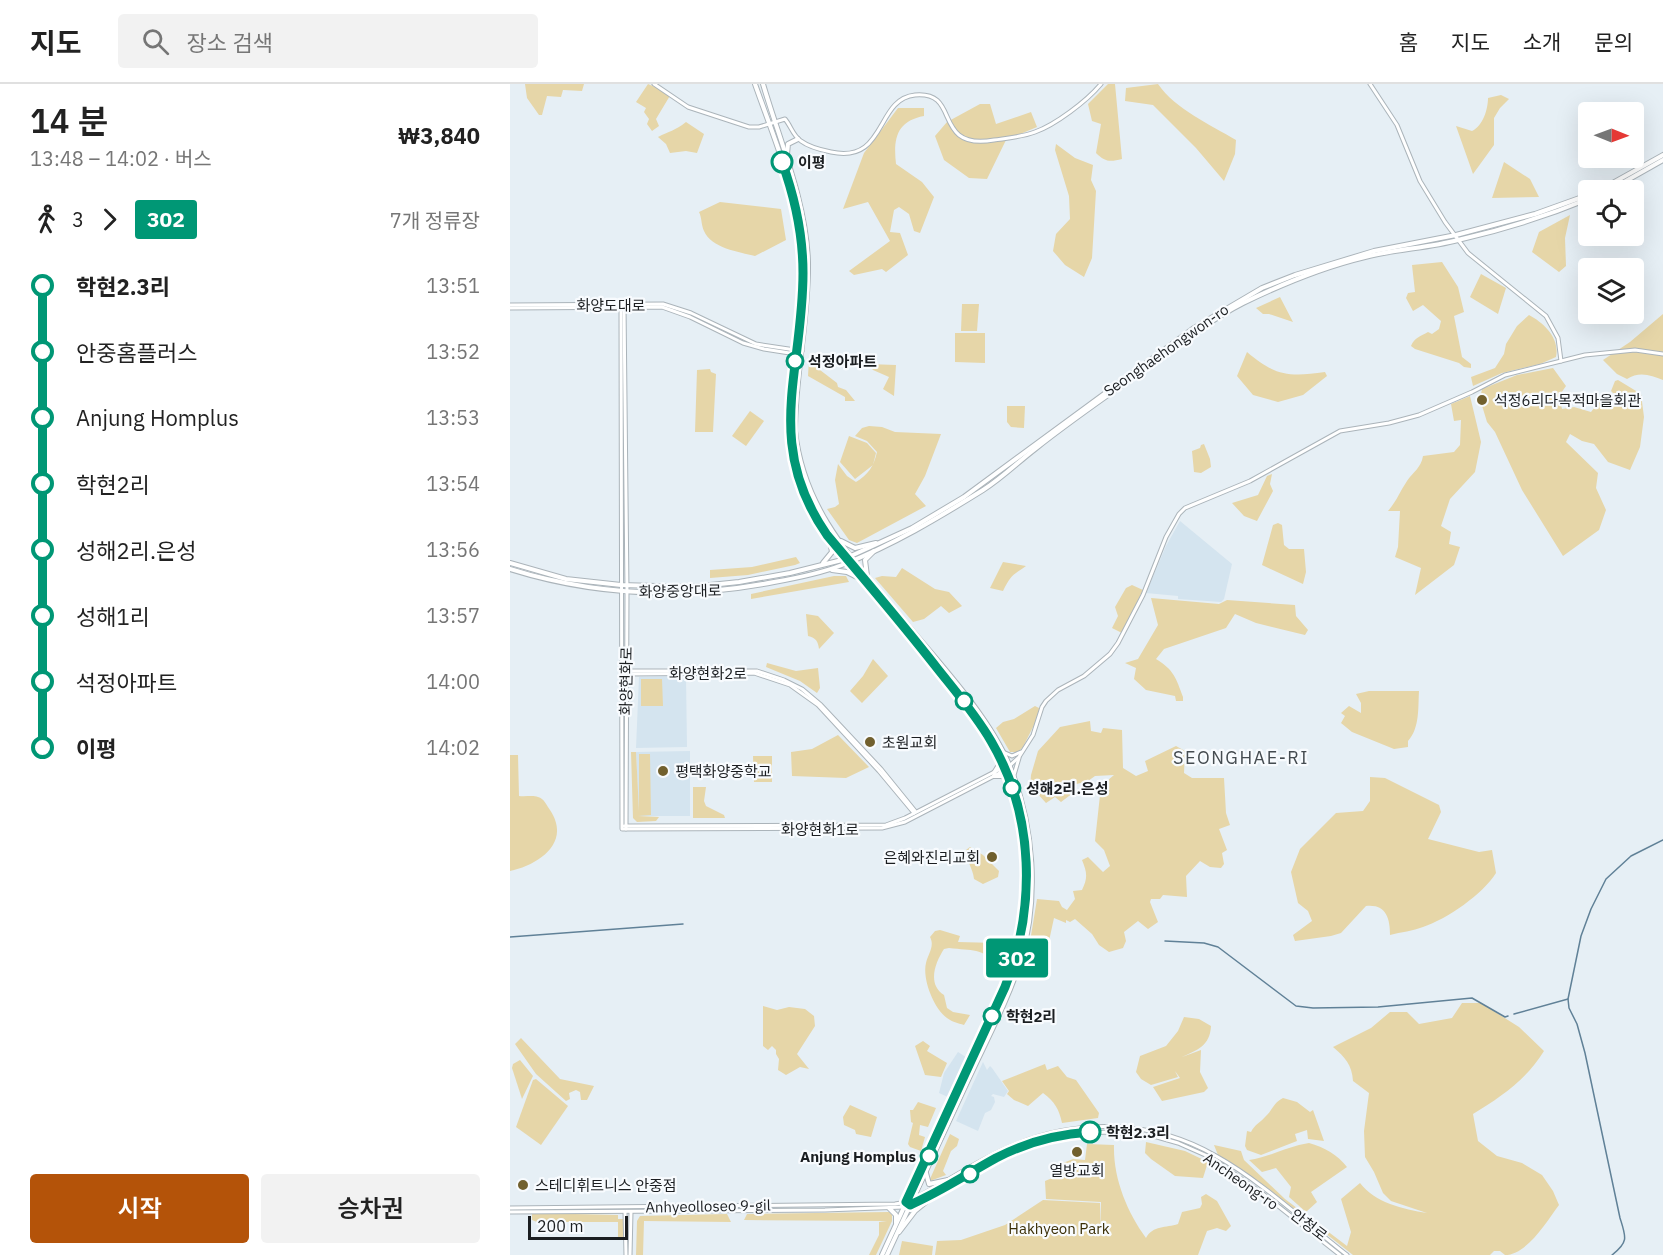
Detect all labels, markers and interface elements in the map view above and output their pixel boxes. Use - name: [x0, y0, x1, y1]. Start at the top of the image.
- search box: [118, 14, 538, 68]
- text: 지도: [30, 24, 82, 61]
- icon: search: [139, 25, 172, 58]
- text: 장소 검색: [187, 28, 273, 57]
- text: 홈: [1399, 28, 1418, 56]
- text: 지도: [1451, 28, 1490, 56]
- text: 소개: [1523, 28, 1561, 56]
- text: 문의: [1594, 28, 1633, 56]
- text: 14 분: [30, 99, 108, 142]
- north arrow: [1578, 102, 1644, 168]
- map controls: [1578, 102, 1644, 324]
- text: ₩3,840: [398, 121, 480, 150]
- text: 13:48 – 14:02 · 버스: [30, 145, 212, 172]
- marker: 이평: [771, 151, 793, 173]
- place label: 이평: [798, 153, 826, 172]
- button: locate: [1578, 180, 1644, 246]
- icon: walk: [30, 203, 63, 236]
- icon: forward: [93, 203, 126, 236]
- text: 302: [147, 205, 185, 233]
- text: 3: [72, 206, 84, 233]
- text: 7개 정류장: [390, 207, 480, 234]
- button: layers: [1578, 258, 1644, 324]
- text: 학현2.3리: [76, 272, 170, 301]
- text: 13:51: [426, 272, 480, 299]
- street label: 화양도대로: [576, 296, 646, 315]
- street label: Seonghaehongwon-ro: [1100, 300, 1232, 400]
- text: 안중홈플러스: [76, 338, 197, 367]
- text: 13:52: [426, 338, 480, 365]
- marker: 석정아파트: [786, 352, 804, 370]
- place label: 석정아파트: [808, 352, 877, 371]
- place label: 석정6리다목적마을회관: [1494, 391, 1641, 410]
- marker: 석정6리다목적마을회관: [1475, 393, 1489, 407]
- text: Anjung Homplus: [76, 403, 239, 432]
- text: 13:53: [426, 404, 480, 431]
- text: 학현2리: [76, 470, 150, 499]
- text: 13:54: [426, 470, 480, 497]
- text: 성해2리.은성: [76, 536, 196, 565]
- text: 13:56: [426, 536, 480, 563]
- street label: 화양중앙대로: [638, 581, 722, 601]
- text: 성해1리: [76, 602, 150, 631]
- text: 13:57: [426, 602, 480, 629]
- street label: 화양현화로: [616, 646, 636, 716]
- street label: 화양현화2로: [669, 664, 747, 683]
- text: 석정아파트: [76, 668, 177, 697]
- text: 14:00: [426, 668, 480, 695]
- unlabelled marker: [955, 692, 973, 710]
- place label: 초원교회: [882, 733, 937, 752]
- text: 이평: [76, 734, 116, 763]
- text: 14:02: [426, 734, 480, 761]
- marker: 초원교회: [863, 735, 877, 749]
- district label: SEONGHAE-RI: [1173, 746, 1309, 769]
- place label: 평택화양중학교: [675, 762, 772, 781]
- marker: 평택화양중학교: [656, 764, 670, 778]
- marker: 성해2리.은성: [1003, 779, 1021, 797]
- place label: 성해2리.은성: [1026, 779, 1109, 798]
- street label: 화양현화1로: [781, 820, 859, 839]
- place label: 은혜와진리교회: [883, 848, 980, 867]
- marker: 은혜와진리교회: [985, 850, 999, 864]
- line badge: 302: [982, 938, 1052, 978]
- text: 302: [998, 944, 1036, 972]
- marker: 학현2리: [983, 1007, 1001, 1025]
- place label: 학현2리: [1006, 1007, 1056, 1026]
- marker: 학현2.3리: [1079, 1121, 1101, 1143]
- place label: 학현2.3리: [1106, 1123, 1170, 1142]
- marker: 열방교회: [1070, 1145, 1084, 1159]
- place label: Anjung Homplus: [800, 1147, 916, 1166]
- marker: Anjung Homplus: [920, 1147, 938, 1165]
- street label: Ancheong-ro: [1200, 1148, 1282, 1214]
- place label: 열방교회: [1049, 1161, 1105, 1180]
- unlabelled marker: [961, 1165, 979, 1183]
- button: 시작: [30, 1174, 249, 1243]
- button: 승차권: [261, 1174, 480, 1243]
- place label: 스테디휘트니스 안중점: [535, 1176, 677, 1195]
- marker: 스테디휘트니스 안중점: [516, 1178, 530, 1192]
- street label: Anhyeolloseo 9-gil: [645, 1195, 771, 1217]
- street label: 안청로: [1287, 1205, 1331, 1245]
- scale bar: [528, 1213, 628, 1240]
- text: 200 m: [537, 1216, 584, 1236]
- park label: Hakhyeon Park: [1008, 1219, 1110, 1238]

